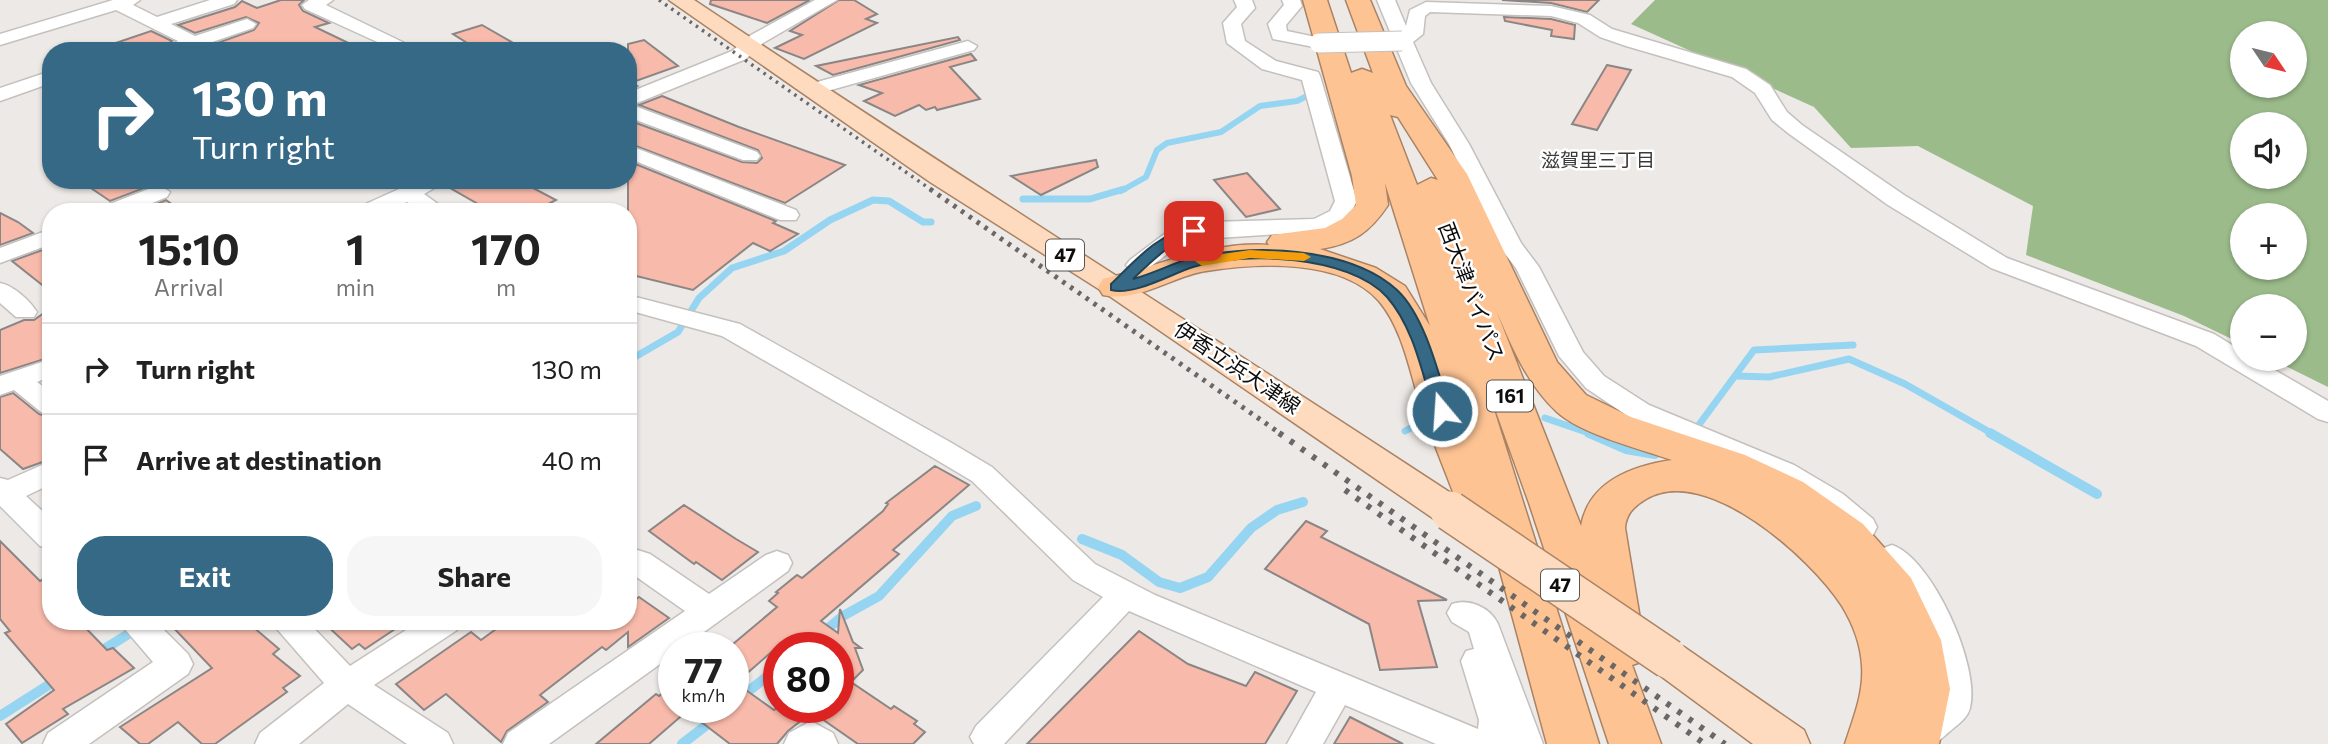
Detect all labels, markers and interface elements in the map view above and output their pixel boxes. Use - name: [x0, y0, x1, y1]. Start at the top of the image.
- north arrow: [2230, 21, 2306, 98]
- map controls: [2230, 21, 2307, 371]
- text: 130 m: [192, 66, 327, 126]
- icon: right: [77, 70, 168, 161]
- button: sound: [2230, 112, 2307, 189]
- text: Turn right: [192, 126, 335, 166]
- district label: 滋賀里三丁目: [1541, 148, 1655, 171]
- pin: [1164, 201, 1224, 261]
- button: +: [2230, 203, 2307, 280]
- icon: arrive: [1175, 212, 1213, 250]
- street label: 西大津バイパス: [1434, 219, 1510, 364]
- text: 15:10: [138, 222, 240, 274]
- text: 1: [346, 222, 365, 274]
- text: 170: [471, 222, 541, 274]
- road number: 47: [1046, 240, 1084, 270]
- text: Arrival: [154, 273, 224, 301]
- text: min: [336, 273, 375, 301]
- text: m: [496, 273, 516, 301]
- button: −: [2230, 294, 2307, 371]
- street label: 伊香立浜大津線: [1170, 315, 1306, 418]
- icon: right: [77, 350, 115, 388]
- text: Turn right: [136, 353, 255, 384]
- text: 130 m: [531, 353, 602, 384]
- position arrow: [1405, 374, 1479, 448]
- road number: 161: [1487, 380, 1533, 412]
- icon: arrive: [77, 441, 115, 479]
- text: Arrive at destination: [136, 444, 382, 475]
- text: 40 m: [542, 444, 602, 475]
- button: Exit: [77, 536, 333, 616]
- button: Share: [347, 536, 602, 616]
- road number: 47: [1541, 570, 1579, 600]
- speed limit sign: 80: [763, 632, 854, 723]
- text: 77: [684, 647, 723, 690]
- text: km/h: [682, 684, 725, 706]

